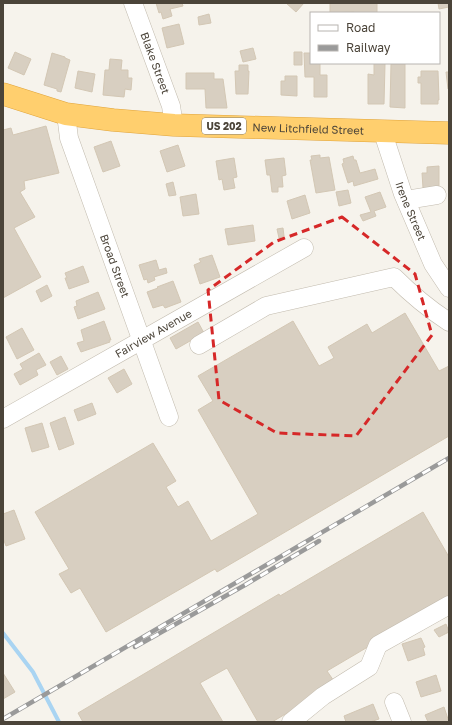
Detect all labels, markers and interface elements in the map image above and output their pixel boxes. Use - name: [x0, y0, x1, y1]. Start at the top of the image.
- legend: [310, 12, 440, 64]
- text: Road: [346, 20, 375, 35]
- street label: Blake Street: [138, 30, 173, 96]
- text: Railway: [346, 40, 391, 55]
- road number: US 202: [202, 118, 246, 134]
- street label: New Litchfield Street: [252, 120, 364, 137]
- street label: Irene Street: [393, 180, 429, 242]
- street label: Broad Street: [98, 232, 133, 299]
- street label: Fairview Avenue: [113, 306, 194, 360]

